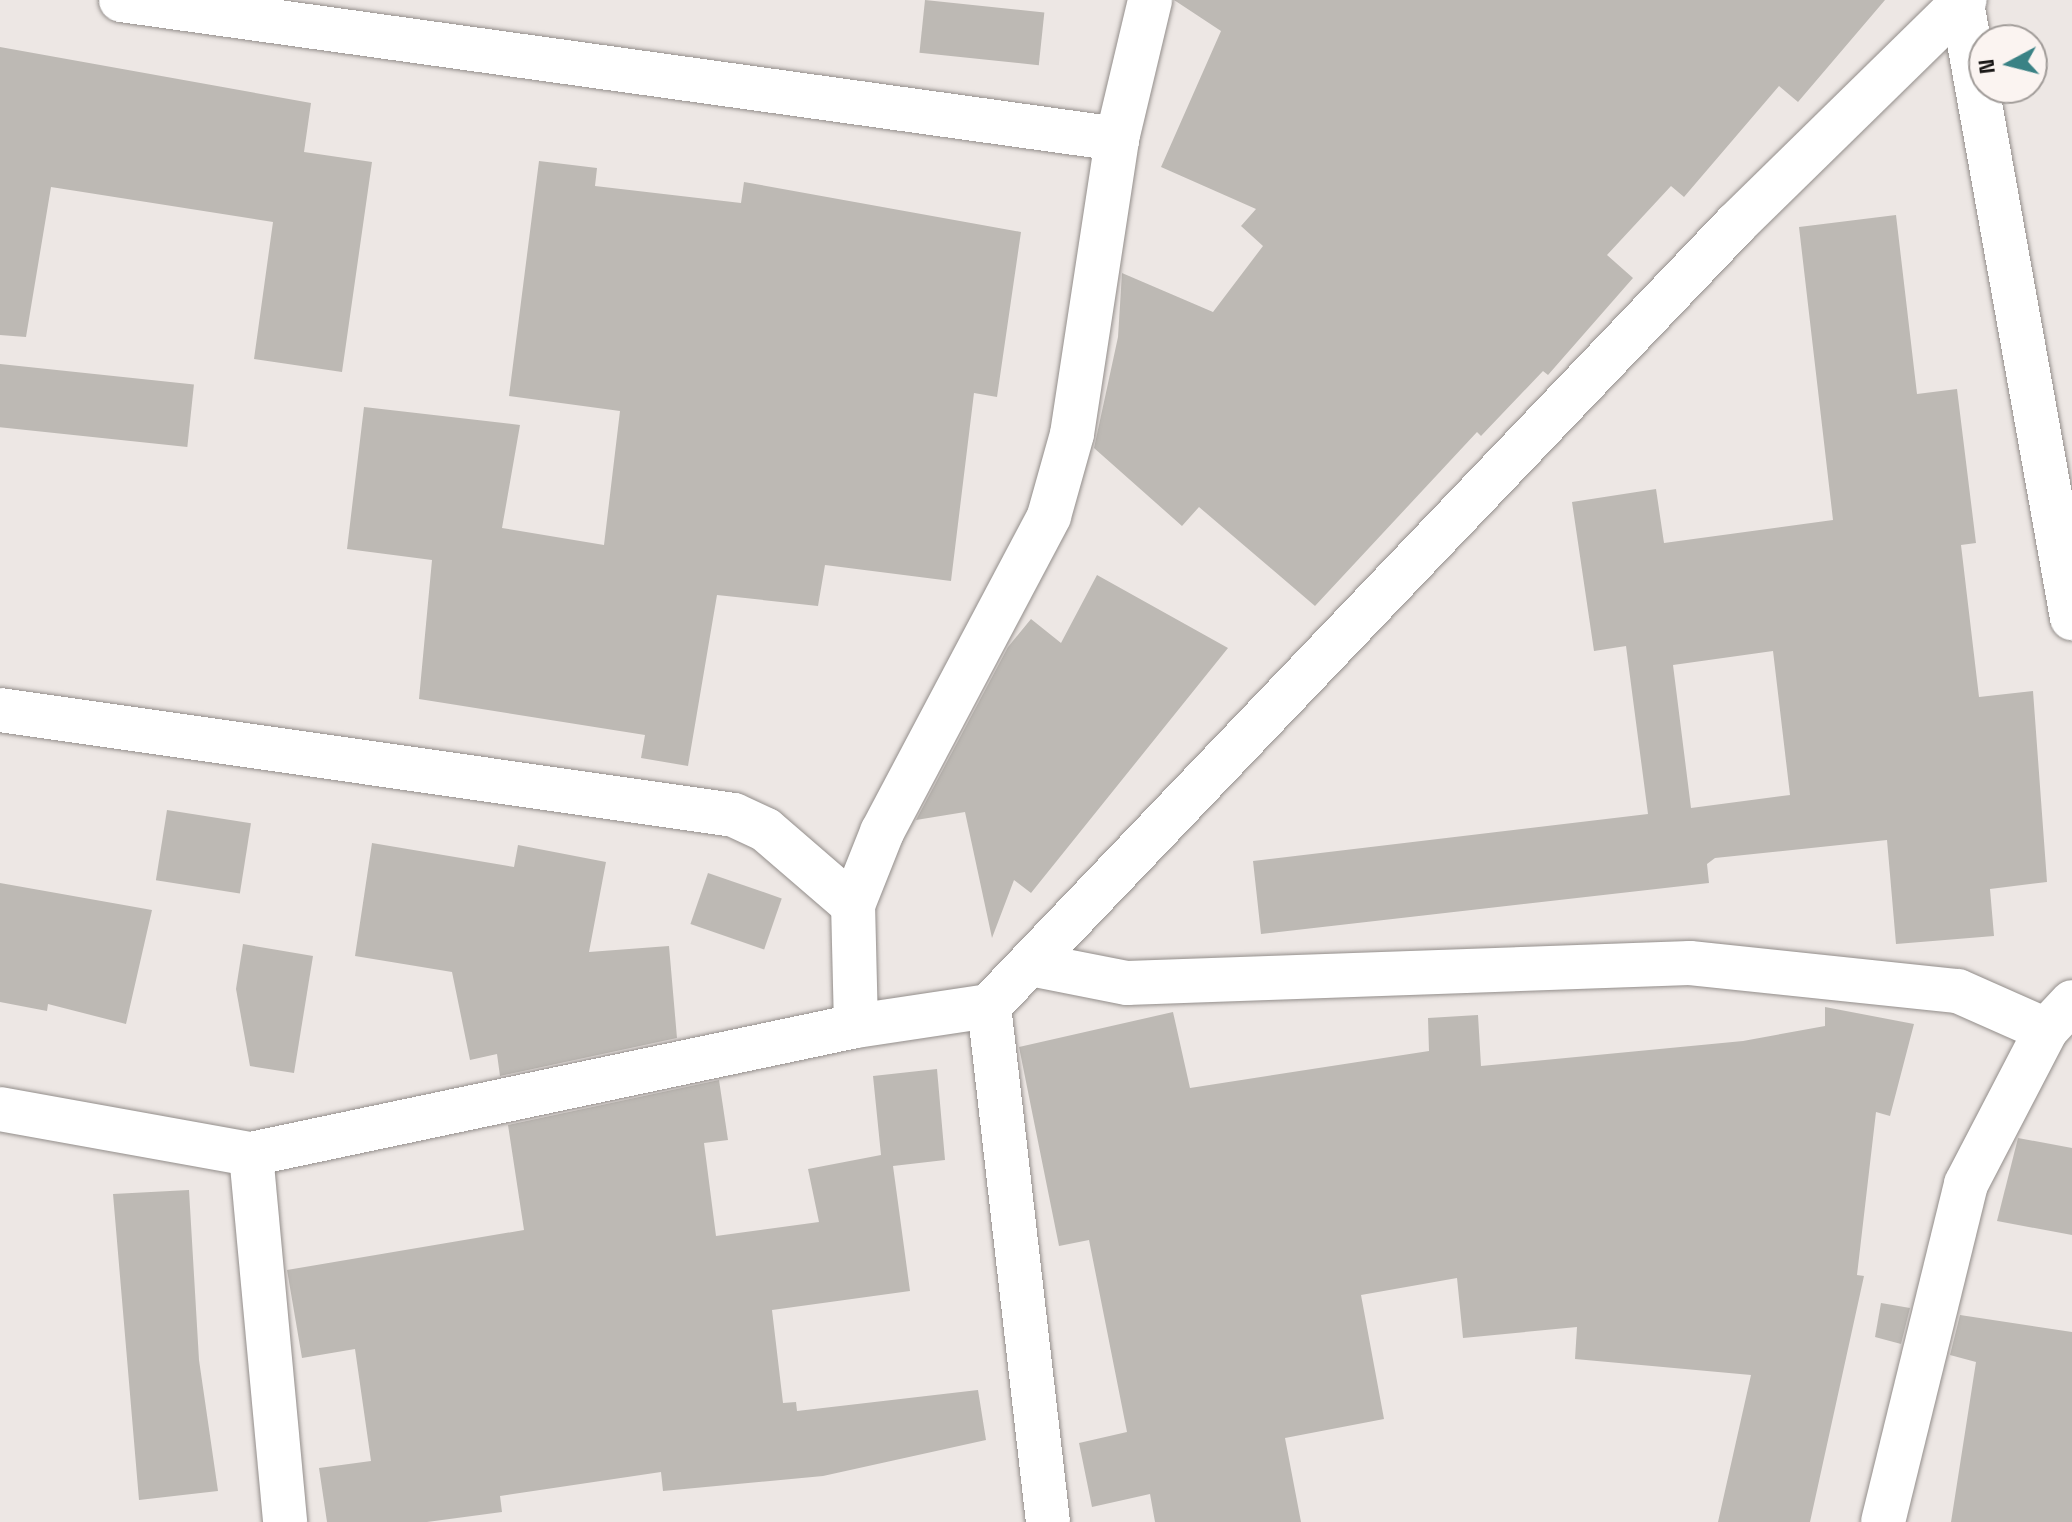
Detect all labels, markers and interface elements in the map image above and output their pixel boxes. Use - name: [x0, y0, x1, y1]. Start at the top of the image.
- north arrow: [1968, 24, 2048, 104]
- text: N: [1971, 58, 2001, 76]

